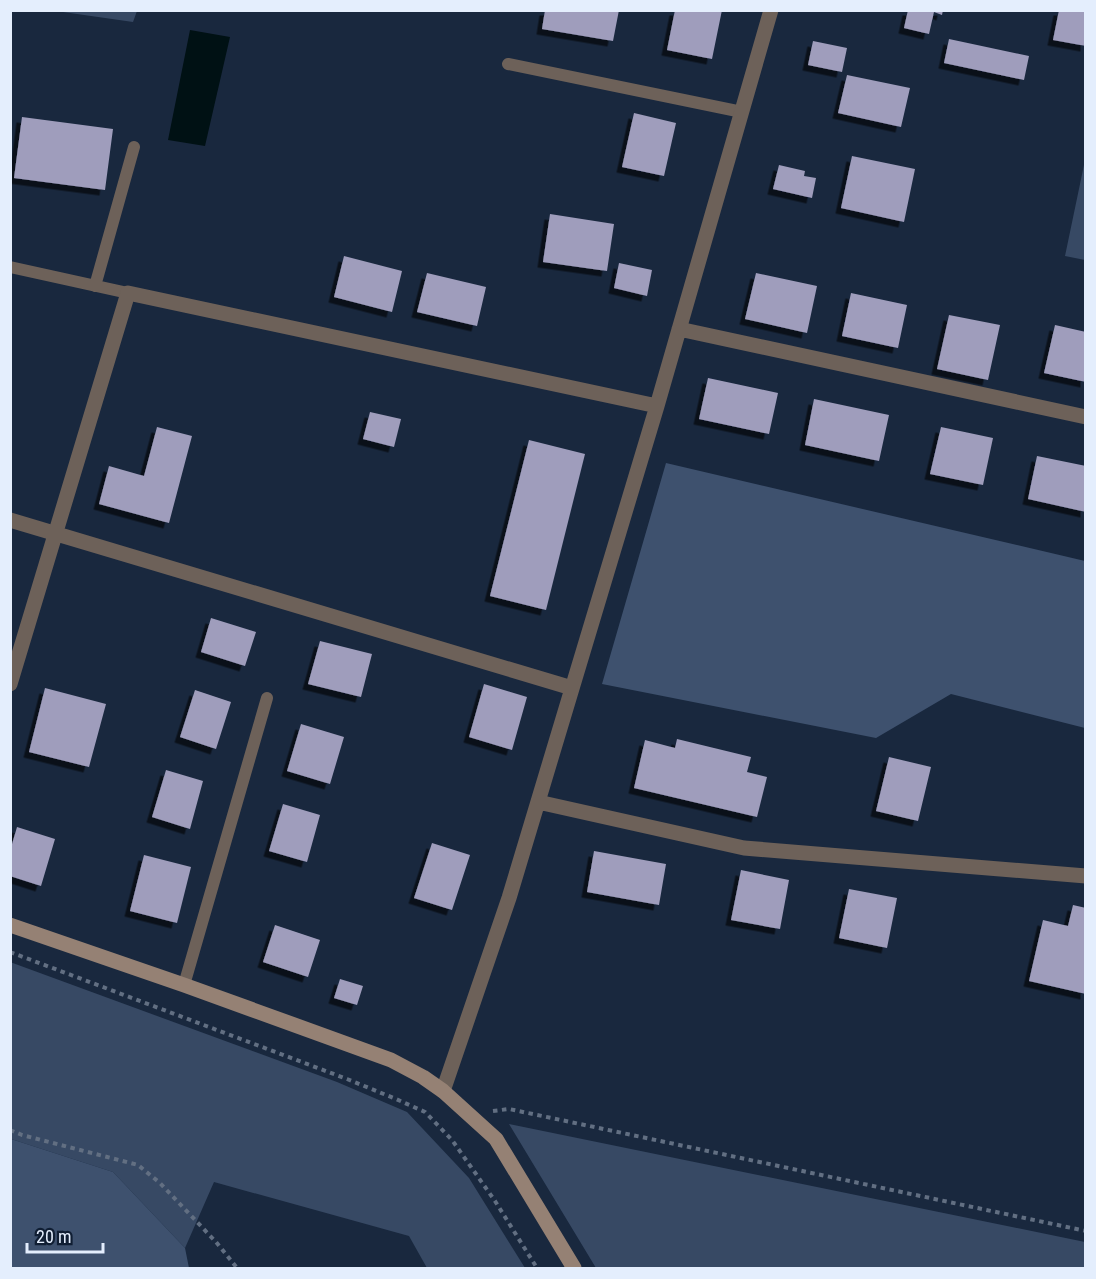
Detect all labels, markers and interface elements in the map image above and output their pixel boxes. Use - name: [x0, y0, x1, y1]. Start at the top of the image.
- scale bar: [27, 1216, 104, 1254]
- text: 20 m: [36, 1226, 71, 1247]

